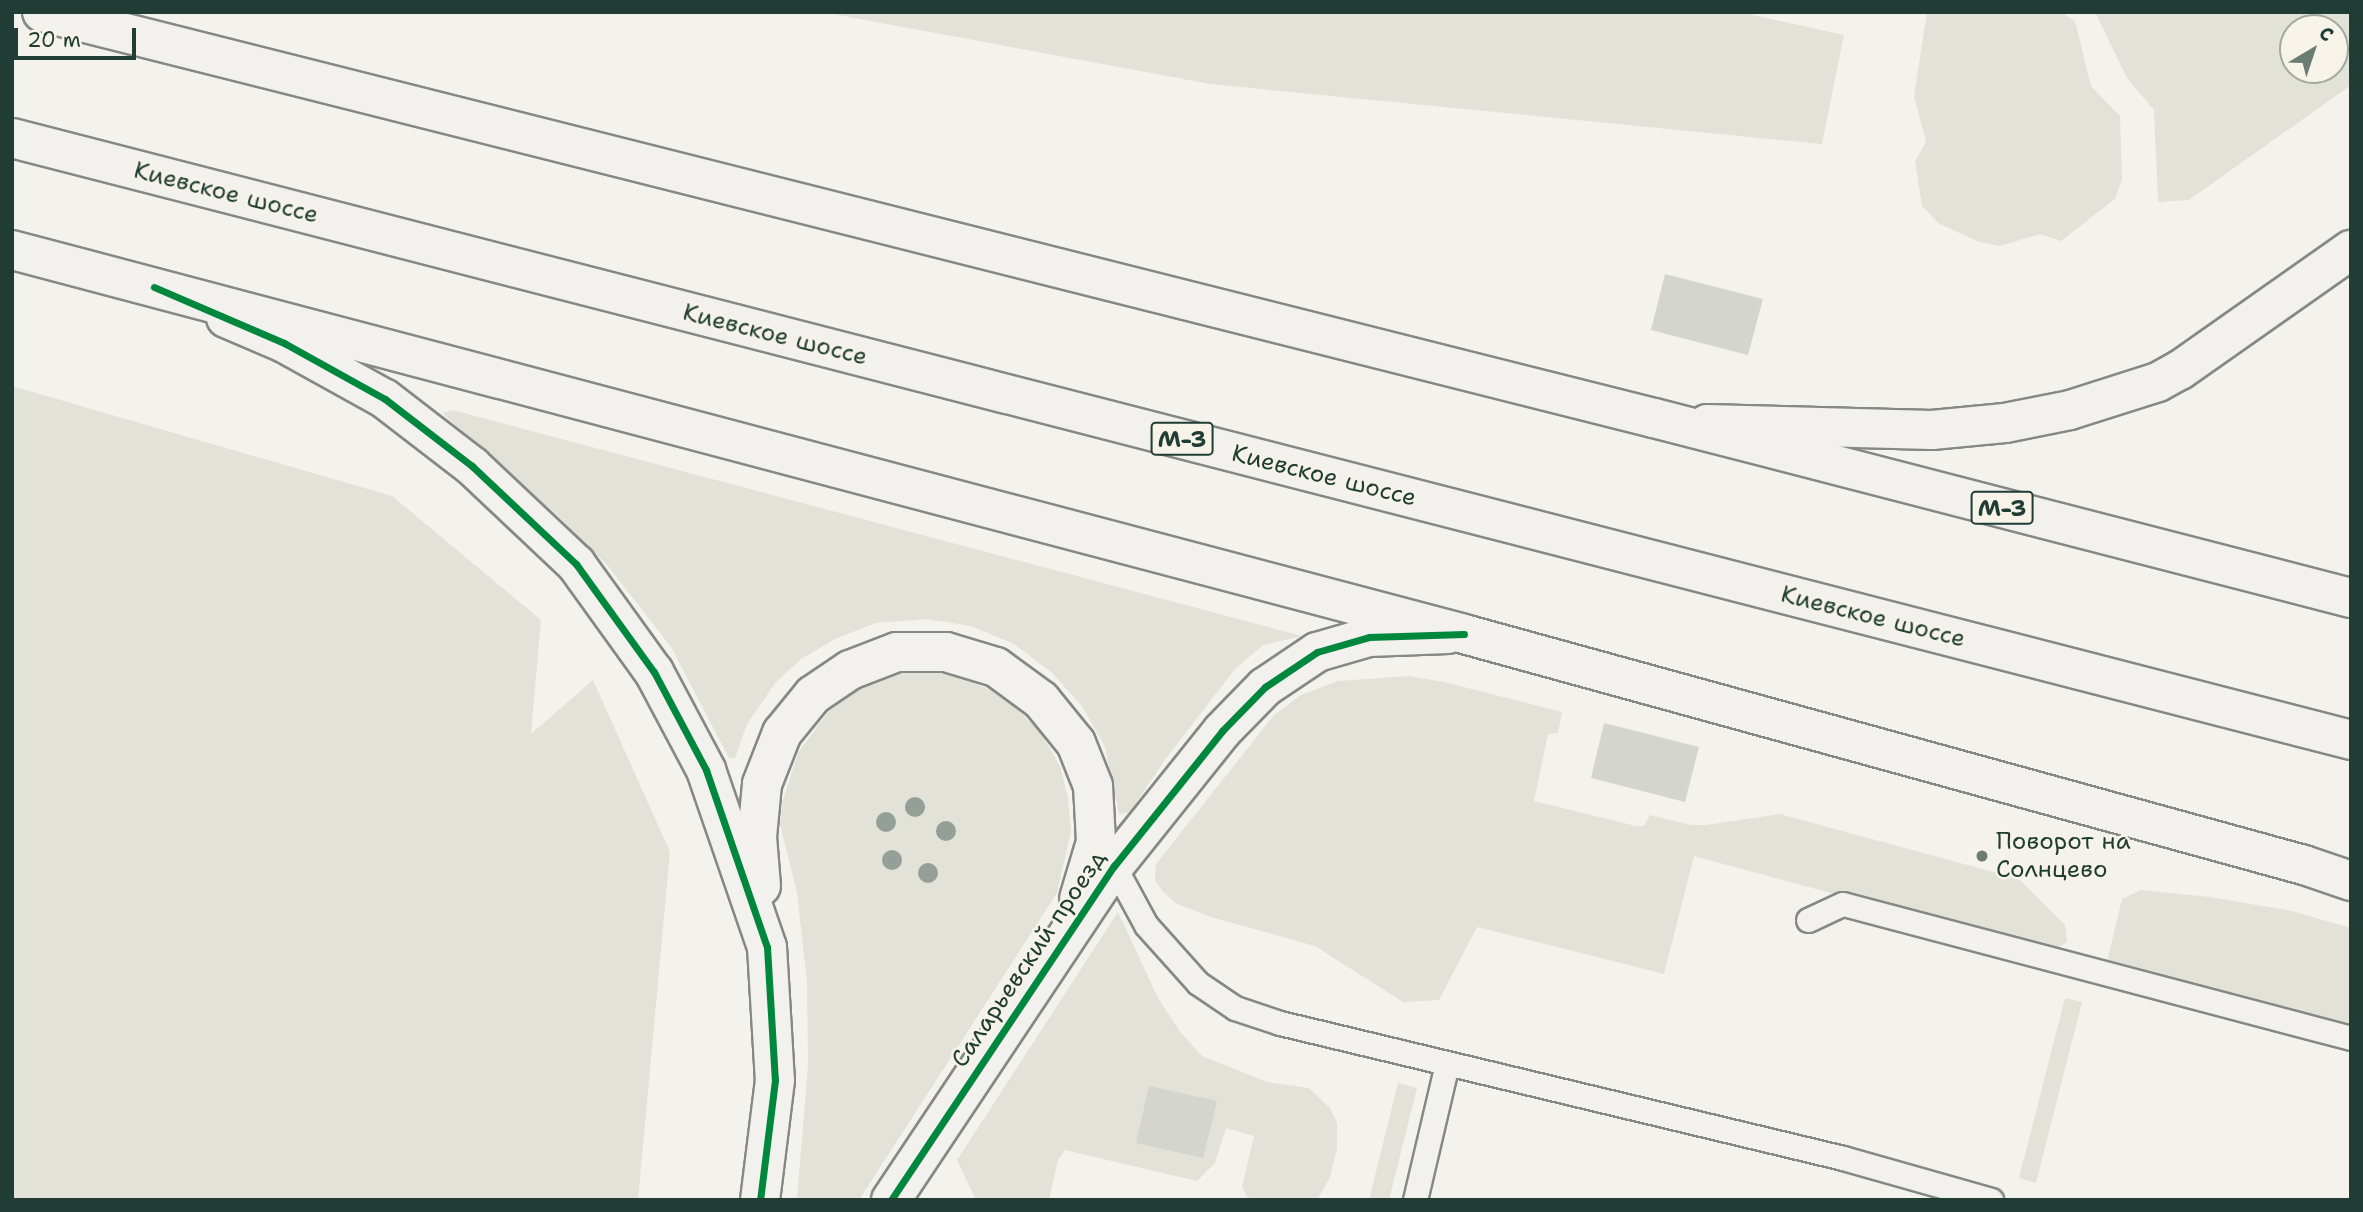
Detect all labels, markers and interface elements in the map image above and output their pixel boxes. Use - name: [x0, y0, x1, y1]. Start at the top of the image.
- scale bar: [18, 14, 140, 58]
- north arrow: [2279, 14, 2349, 84]
- text: С: [2314, 20, 2339, 47]
- text: 20 m: [27, 26, 81, 54]
- street label: Киевское шоссе: [131, 156, 321, 230]
- street label: Киевское шоссе: [680, 298, 870, 372]
- road number: М-3: [1150, 420, 1214, 458]
- street label: Киевское шоссе: [1229, 439, 1419, 513]
- road number: М-3: [1970, 488, 2034, 528]
- street label: Киевское шоссе: [1778, 580, 1968, 654]
- place label: Поворот на Солнцево: [1996, 828, 2131, 884]
- street label: Саларьевский проезд: [946, 845, 1112, 1073]
- marker: Поворот на Солнцево: [1974, 848, 1990, 864]

